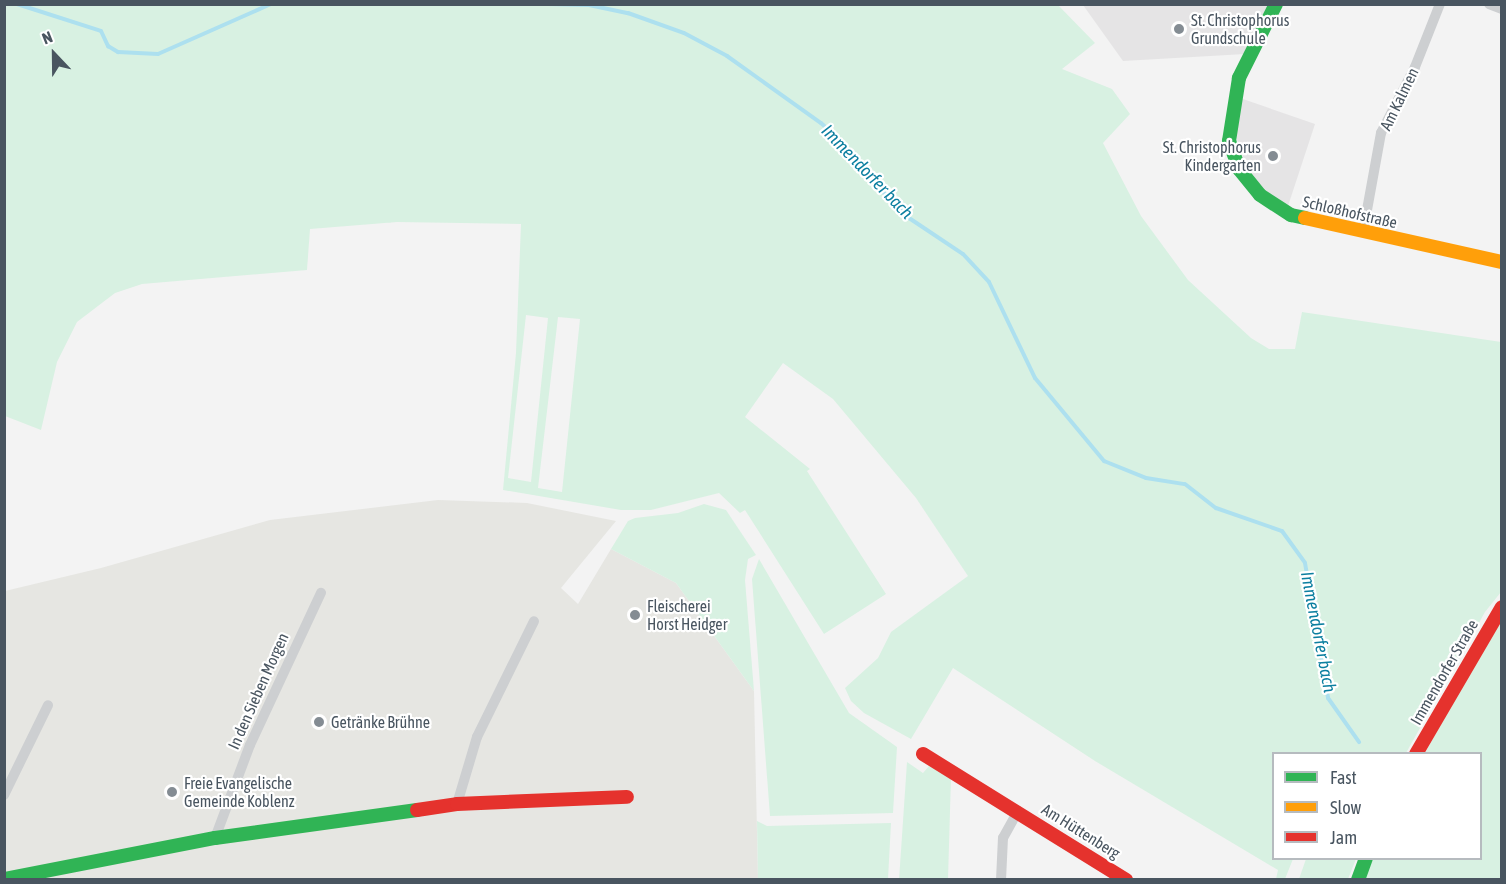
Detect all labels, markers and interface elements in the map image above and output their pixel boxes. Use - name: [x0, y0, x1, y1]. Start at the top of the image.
- place label: St. Christophorus Grundschule: [1191, 10, 1289, 48]
- marker: St. Christophorus Grundschule: [1172, 22, 1186, 36]
- north arrow: [24, 24, 84, 84]
- text: N: [39, 27, 55, 47]
- street label: Am Kalmen: [1376, 65, 1422, 133]
- water label: Immendorfer bach: [817, 120, 917, 224]
- place label: St. Christophorus Kindergarten: [1163, 137, 1261, 175]
- marker: St. Christophorus Kindergarten: [1266, 149, 1280, 163]
- street label: Schloßhofstraße: [1301, 192, 1399, 232]
- water label: Immendorfer bach: [1296, 570, 1340, 694]
- place label: Fleischerei Horst Heidger: [647, 596, 727, 634]
- marker: Fleischerei Horst Heidger: [628, 608, 642, 622]
- street label: Immendorfer Straße: [1406, 616, 1482, 728]
- street label: In den Sieben Morgen: [224, 630, 292, 752]
- place label: Getränke Brühne: [331, 712, 430, 732]
- marker: Getränke Brühne: [312, 715, 326, 729]
- legend: [1272, 752, 1482, 860]
- text: Fast: [1330, 767, 1357, 788]
- place label: Freie Evangelische Gemeinde Koblenz: [184, 773, 294, 811]
- marker: Freie Evangelische Gemeinde Koblenz: [165, 785, 179, 799]
- text: Slow: [1330, 797, 1361, 818]
- street label: Am Hüttenberg: [1038, 799, 1124, 863]
- text: Jam: [1330, 827, 1357, 848]

